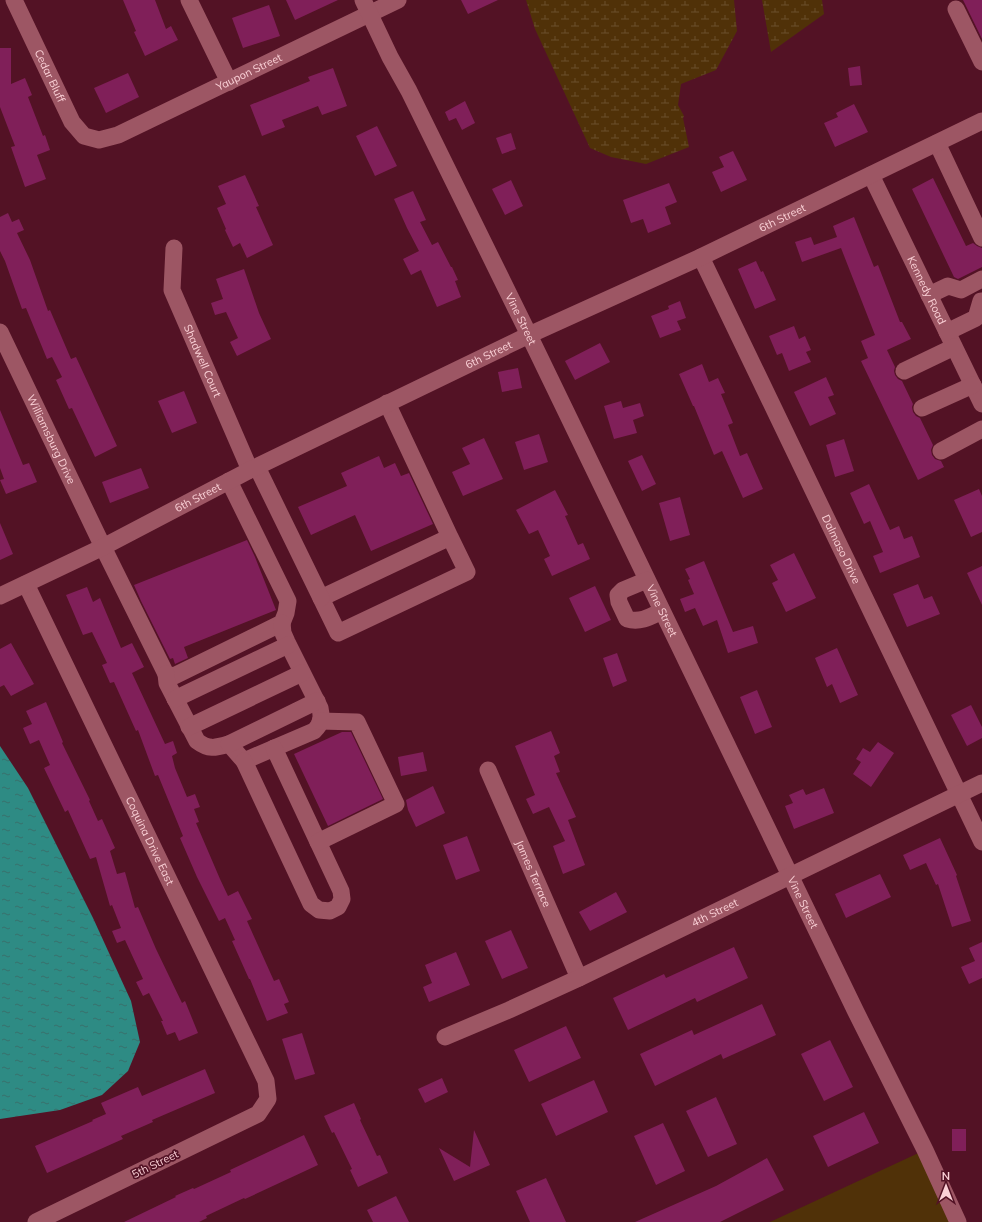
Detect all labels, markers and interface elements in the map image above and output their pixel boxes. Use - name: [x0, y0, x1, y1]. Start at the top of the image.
- street label: Cedar Bluff: [32, 47, 69, 105]
- street label: Yaupon Street: [213, 50, 284, 94]
- street label: 6th Street: [757, 200, 808, 235]
- street label: Kennedy Road: [904, 254, 949, 327]
- street label: Vine Street: [502, 291, 540, 347]
- street label: Shadwell Court: [181, 322, 225, 399]
- street label: 6th Street: [463, 337, 514, 372]
- street label: Williamsburg Drive: [24, 392, 79, 486]
- street label: 6th Street: [172, 479, 223, 515]
- street label: Dalmaso Drive: [819, 512, 864, 586]
- street label: Vine Street: [644, 582, 681, 639]
- street label: Coquina Drive East: [123, 794, 177, 887]
- street label: James Terrace: [512, 838, 554, 909]
- street label: Vine Street: [785, 874, 822, 931]
- street label: 4th Street: [689, 895, 740, 930]
- street label: 5th Street: [129, 1147, 181, 1181]
- north arrow: [926, 1166, 966, 1206]
- text: N: [942, 1169, 950, 1183]

